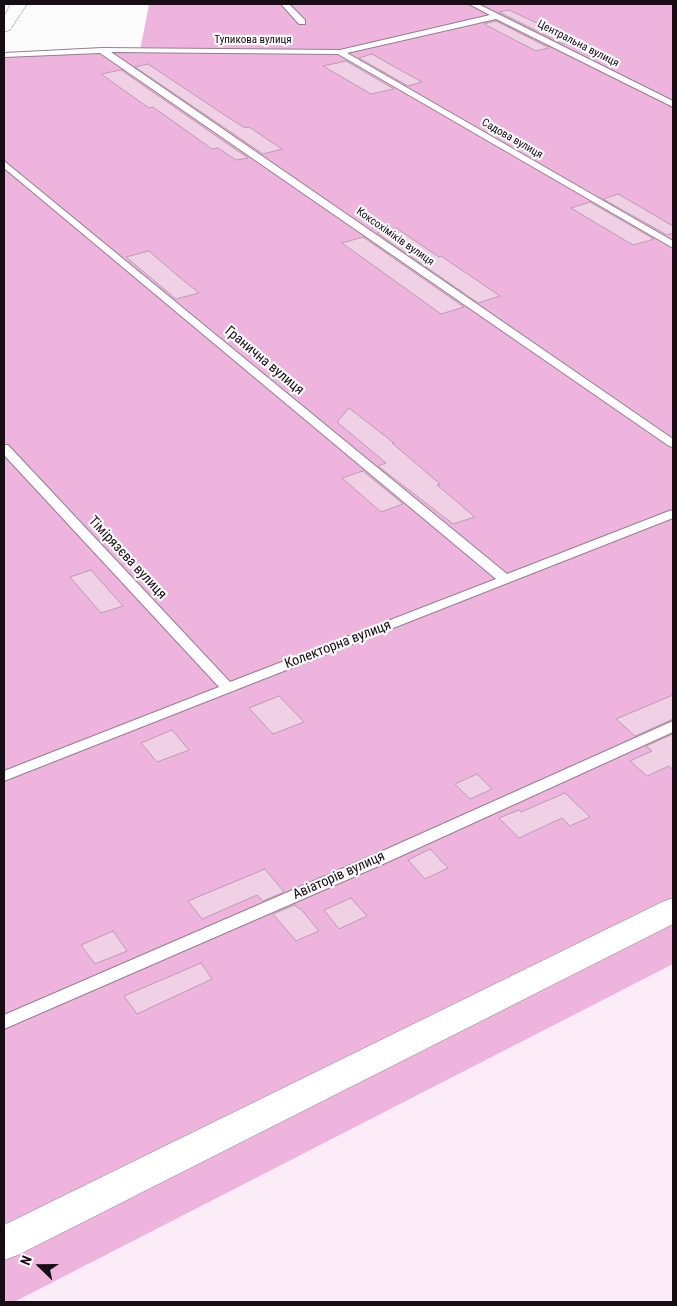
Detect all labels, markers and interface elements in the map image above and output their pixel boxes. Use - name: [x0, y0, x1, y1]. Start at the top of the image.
- street label: Центральна вулиця: [535, 18, 621, 70]
- street label: Тупикова вулиця: [214, 33, 292, 47]
- street label: Садова вулиця: [479, 116, 545, 162]
- street label: Коксохіміків вулиця: [353, 205, 437, 269]
- street label: Гранична вулиця: [221, 323, 307, 399]
- street label: Тімірязєва вулиця: [84, 513, 170, 603]
- street label: Колекторна вулиця: [282, 617, 394, 673]
- street label: Авіаторів вулиця: [290, 848, 388, 904]
- north arrow: [15, 1241, 65, 1291]
- text: N: [17, 1253, 35, 1267]

